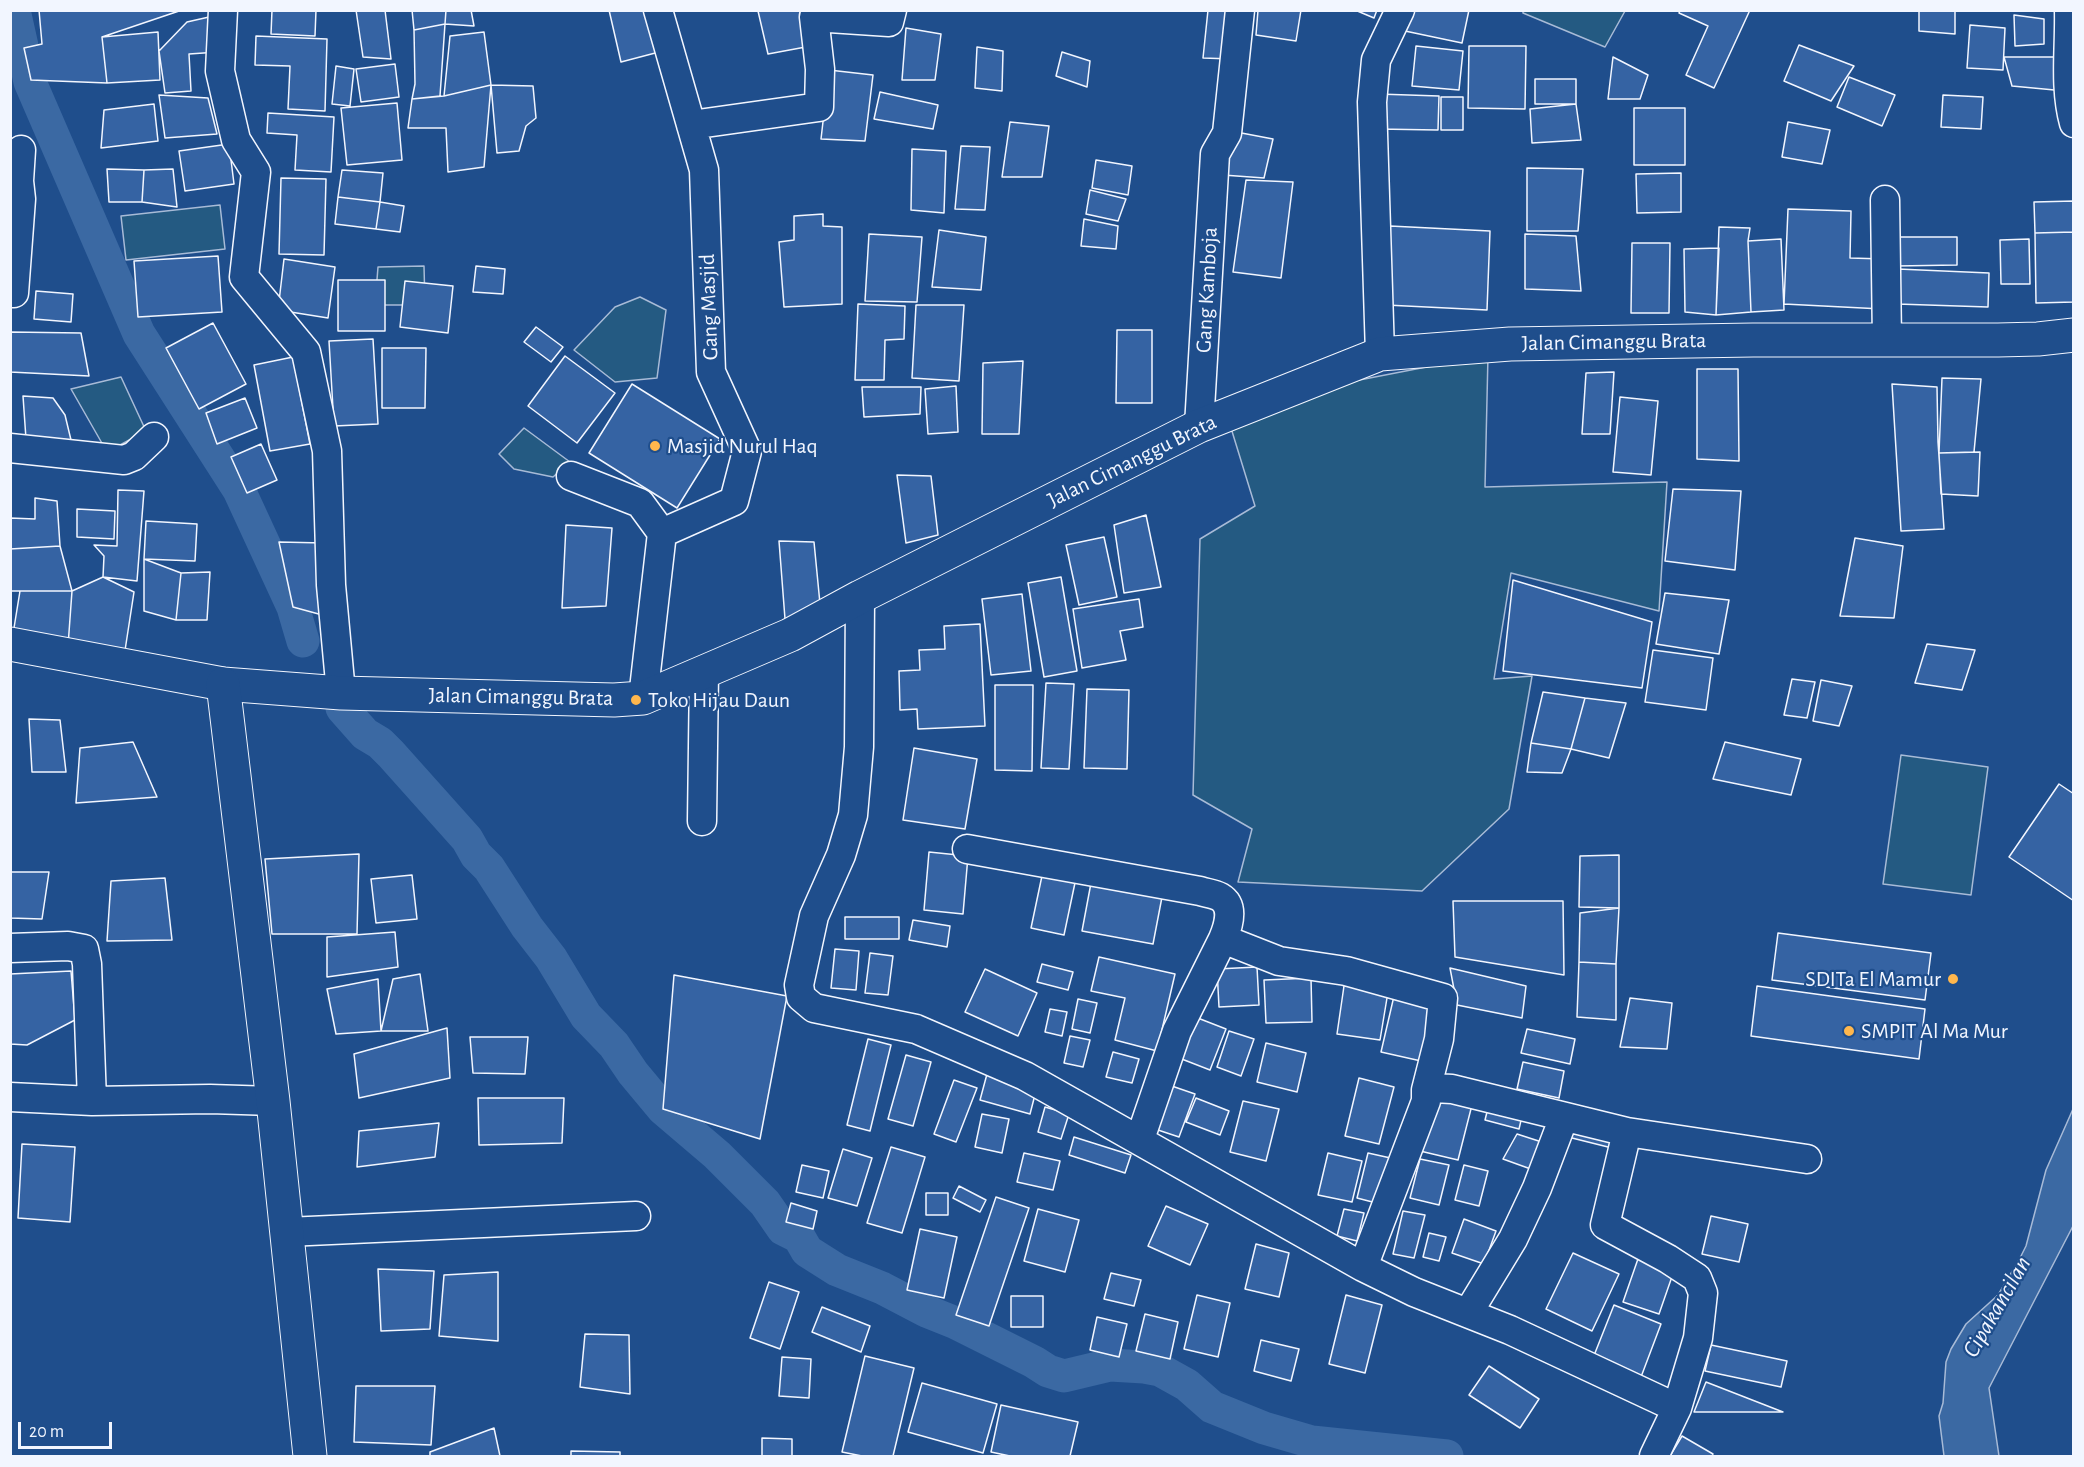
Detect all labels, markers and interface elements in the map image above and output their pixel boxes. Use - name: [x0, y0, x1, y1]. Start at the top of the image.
- street label: Gang Kamboja: [1191, 226, 1223, 354]
- street label: Gang Masjid: [694, 253, 724, 361]
- street label: Jalan Cimanggu Brata: [1521, 327, 1707, 357]
- street label: Jalan Cimanggu Brata: [1043, 409, 1221, 513]
- place label: Masjid Nurul Haq: [667, 433, 818, 459]
- marker: Masjid Nurul Haq: [648, 439, 662, 453]
- street label: Jalan Cimanggu Brata: [428, 682, 614, 712]
- place label: Toko Hijau Daun: [648, 687, 790, 713]
- marker: Toko Hijau Daun: [629, 693, 643, 707]
- place label: SDITa El Mamur: [1805, 966, 1941, 992]
- marker: SDITa El Mamur: [1946, 972, 1960, 986]
- place label: SMPIT Al Ma Mur: [1861, 1018, 2008, 1044]
- marker: SMPIT Al Ma Mur: [1842, 1024, 1856, 1038]
- water label: Cipakancilan: [1957, 1251, 2037, 1363]
- scale bar: [21, 1410, 116, 1448]
- text: 20 m: [29, 1423, 64, 1441]

